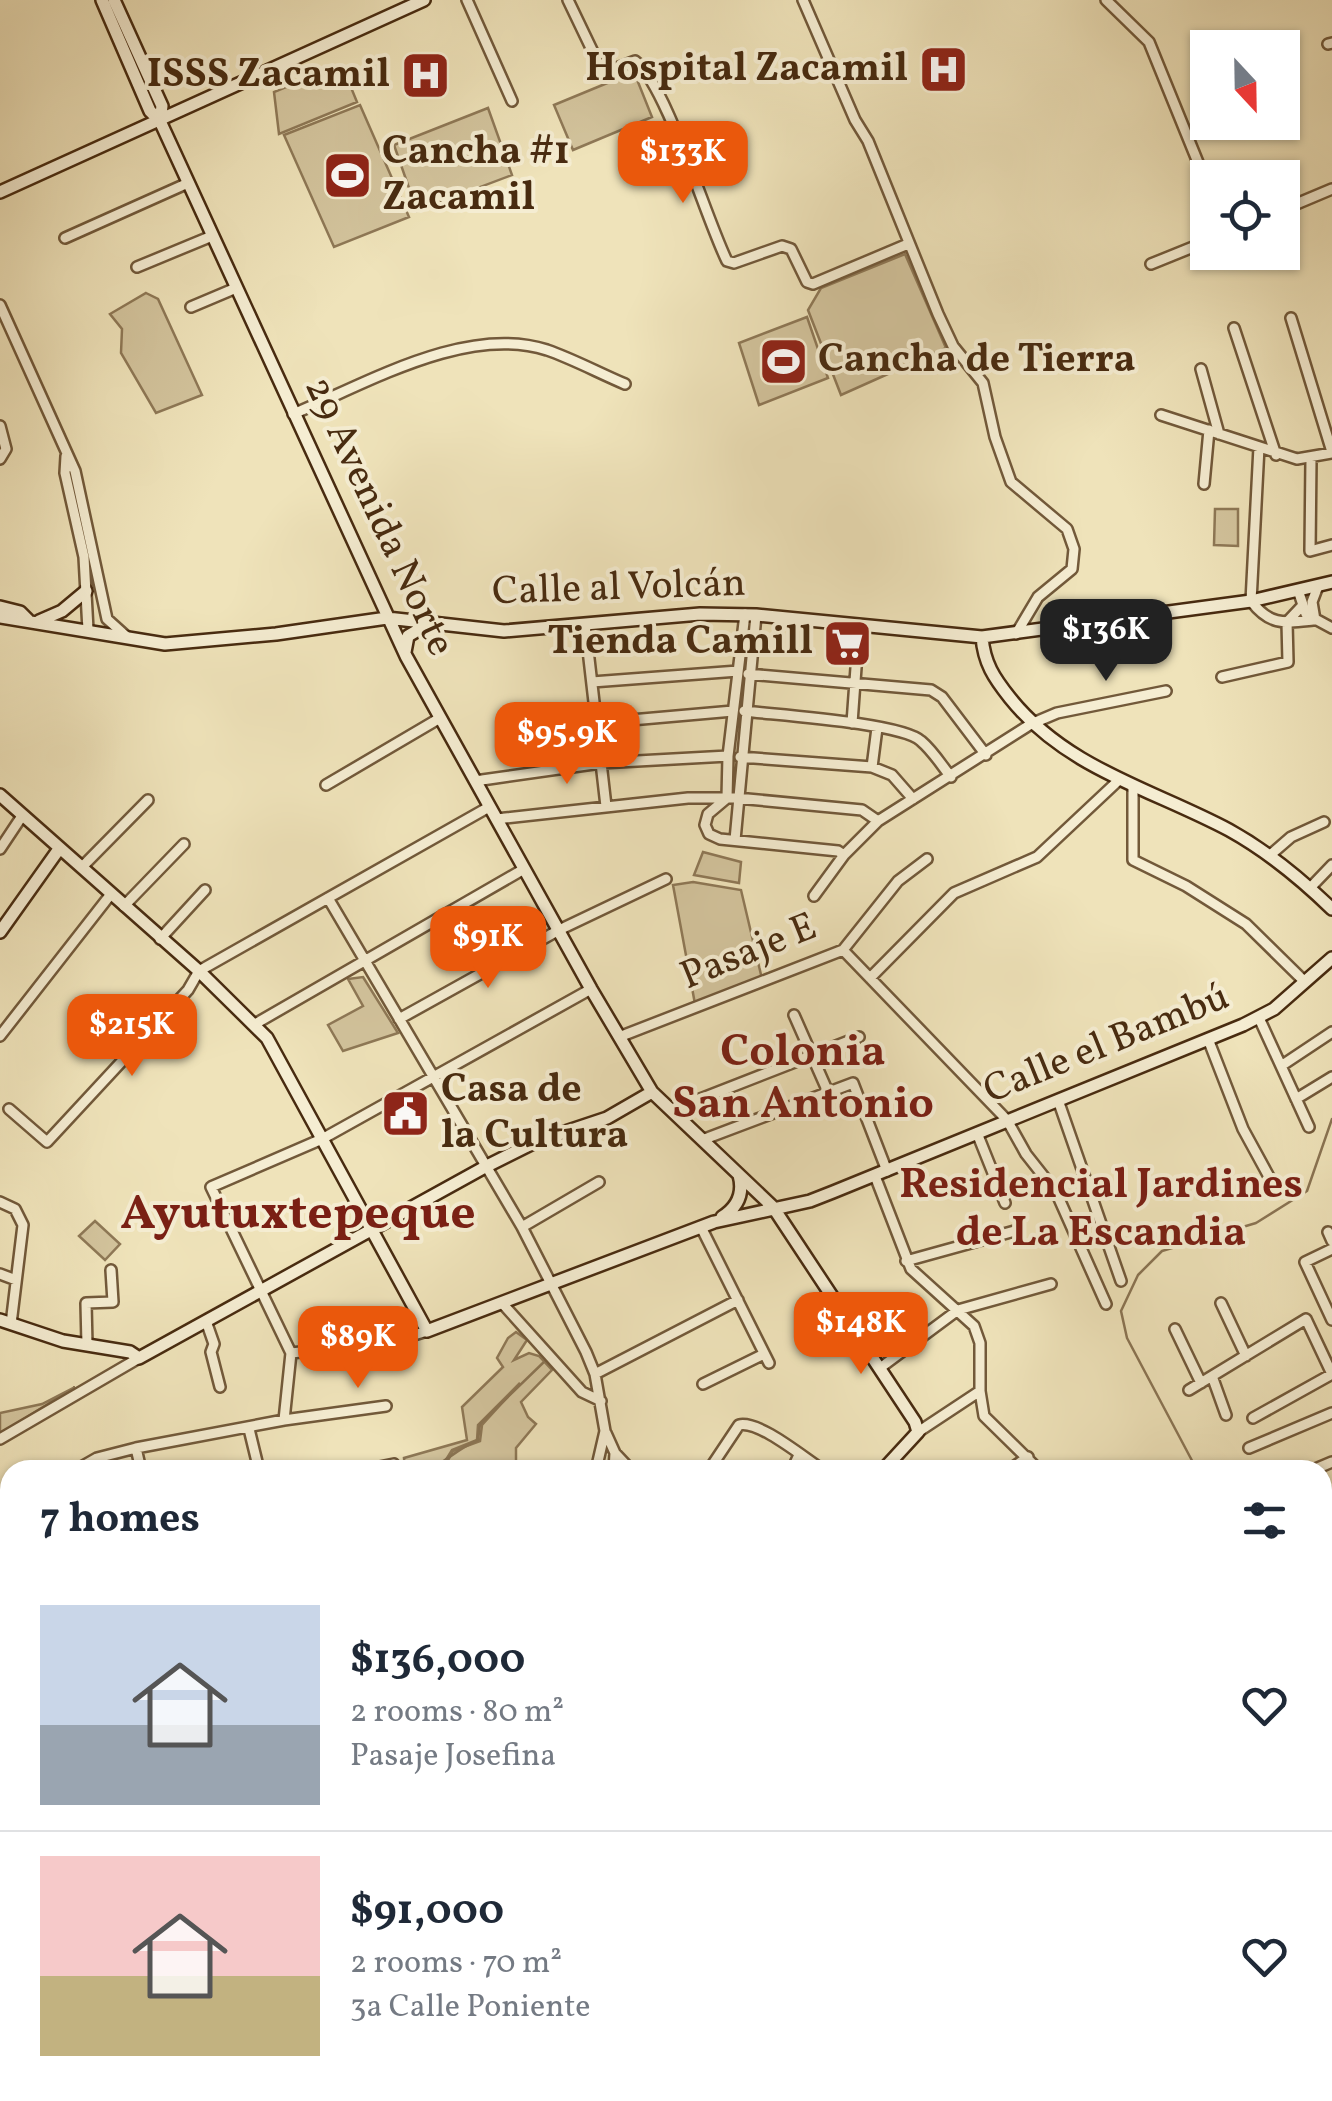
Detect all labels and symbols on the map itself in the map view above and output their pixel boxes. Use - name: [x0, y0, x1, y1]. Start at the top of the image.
- north arrow: [1190, 30, 1300, 140]
- place label: Hospital Zacamil: [585, 42, 908, 98]
- hospital icon: Hospital Zacamil: [917, 44, 969, 96]
- place label: ISSS Zacamil: [147, 48, 390, 104]
- hospital icon: ISSS Zacamil: [399, 50, 451, 102]
- pin: $133K: [613, 121, 753, 206]
- place label: Cancha #1 Zacamil: [382, 125, 570, 227]
- sports icon: Cancha #1 Zacamil: [321, 150, 373, 202]
- place label: Cancha de Tierra: [818, 333, 1136, 389]
- sports icon: Cancha de Tierra: [757, 335, 809, 387]
- street label: 29 Avenida Norte: [289, 368, 467, 666]
- street label: Calle al Volcán: [491, 557, 747, 621]
- pin: $136K: [1036, 599, 1176, 684]
- place label: Tienda Camill: [547, 615, 813, 671]
- supermarket icon: Tienda Camill: [822, 617, 874, 669]
- pin: $95.9K: [486, 702, 648, 787]
- street label: Pasaje E: [672, 900, 826, 1006]
- pin: $91K: [429, 906, 547, 991]
- street label: Calle el Bambú: [976, 970, 1238, 1120]
- pin: $215K: [62, 994, 202, 1079]
- district label: Colonia San Antonio: [672, 1022, 934, 1137]
- place label: Casa de la Cultura: [441, 1063, 628, 1165]
- public building icon: Casa de la Cultura: [380, 1088, 432, 1140]
- district label: Residencial Jardines de La Escandia: [899, 1157, 1303, 1264]
- district label: Ayutuxtepeque: [120, 1180, 476, 1250]
- pin: $148K: [791, 1292, 931, 1377]
- pin: $89K: [299, 1306, 417, 1391]

